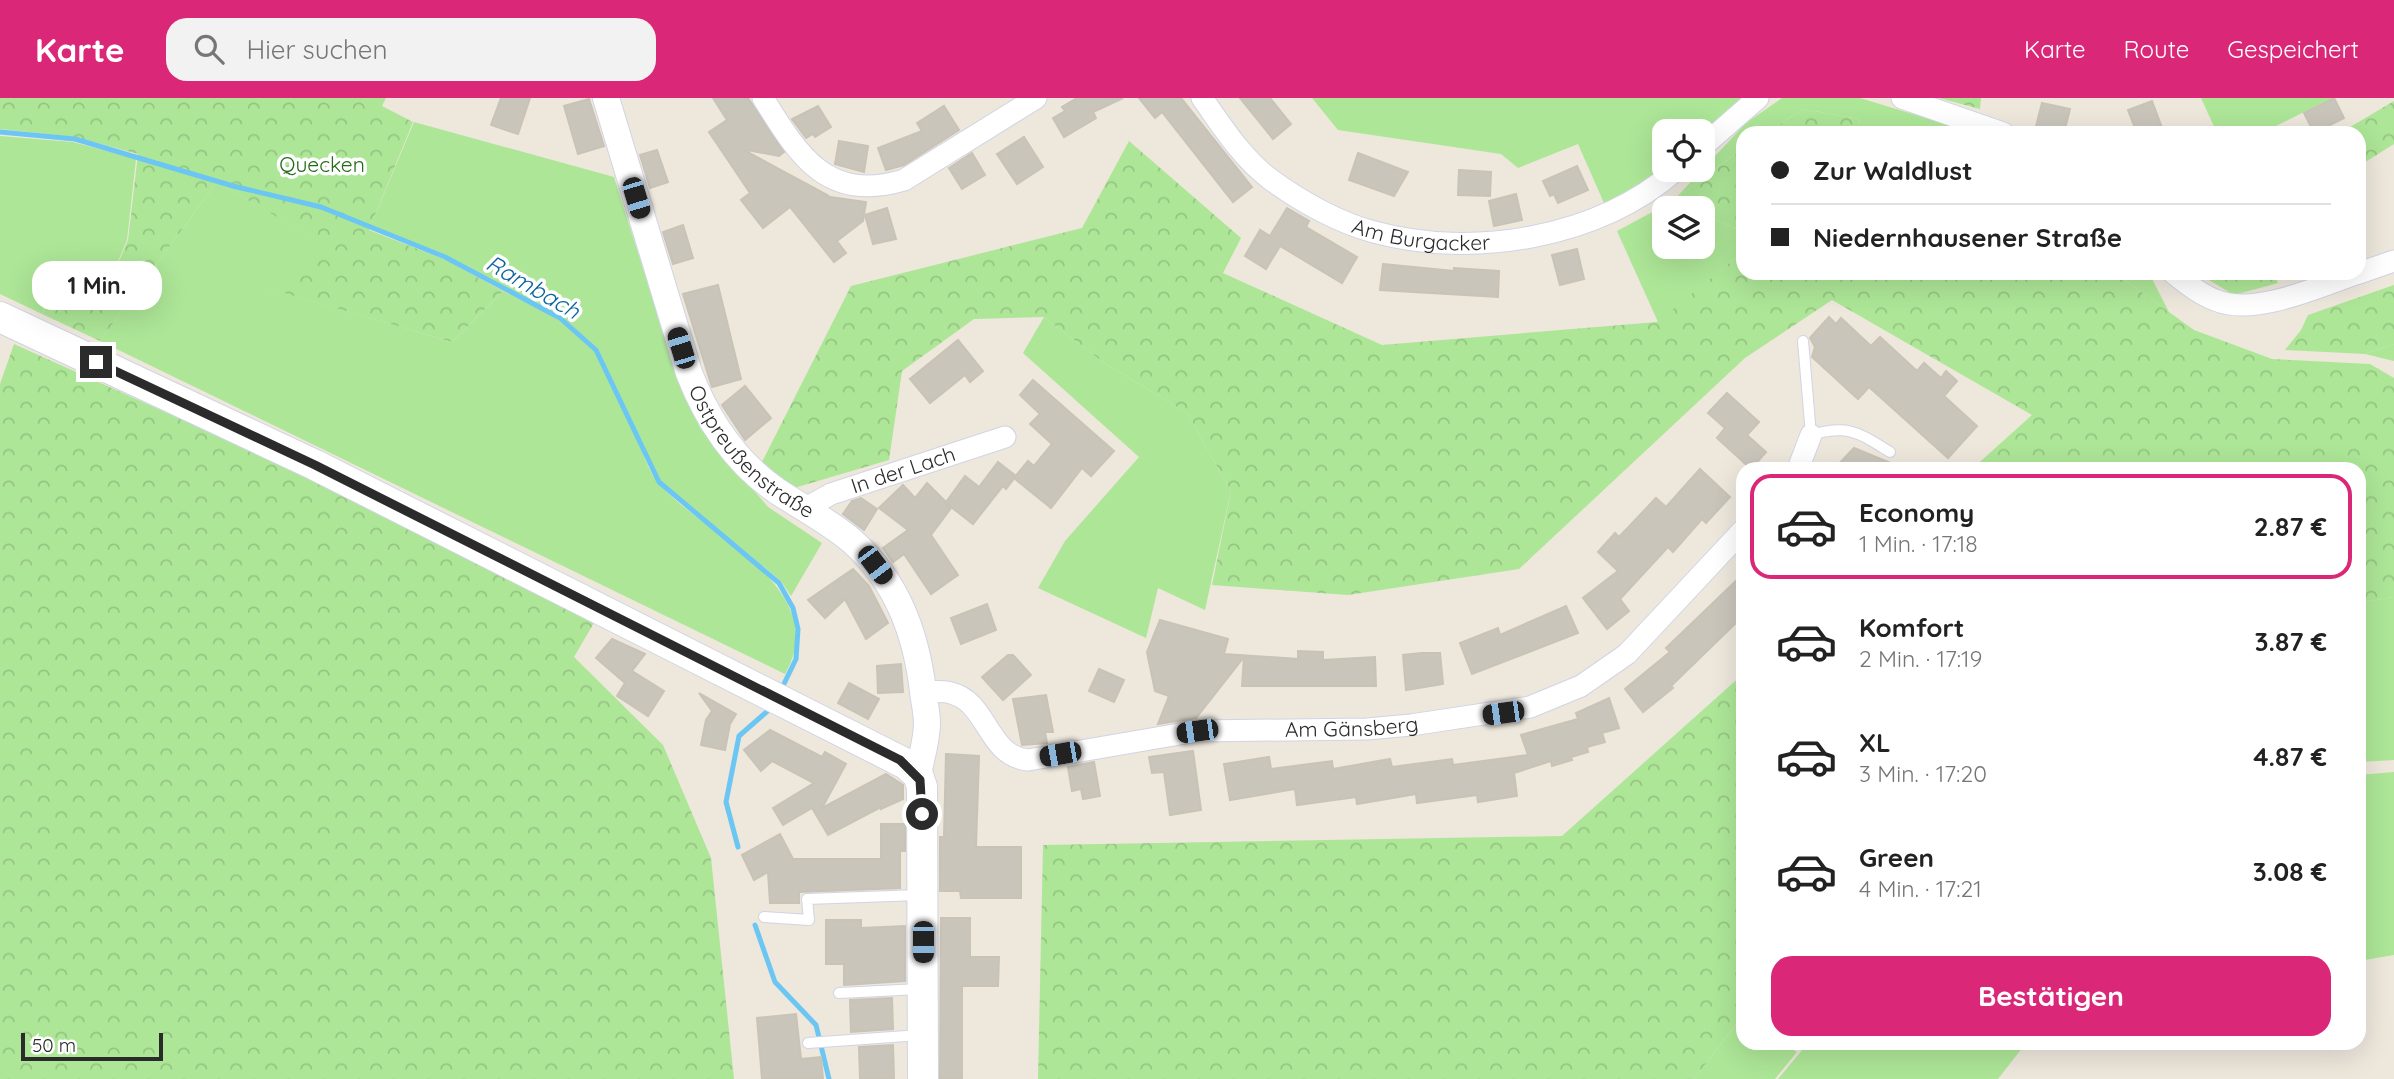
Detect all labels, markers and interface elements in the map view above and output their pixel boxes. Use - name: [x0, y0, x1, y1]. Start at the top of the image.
- search box: [166, 18, 656, 81]
- text: Karte: [35, 29, 124, 70]
- icon: search: [190, 30, 228, 68]
- text: Hier suchen: [246, 33, 388, 66]
- text: Karte: [2024, 34, 2086, 64]
- text: Route: [2124, 34, 2189, 64]
- text: Gespeichert: [2227, 34, 2359, 64]
- map controls: [1652, 119, 1715, 259]
- button: locate: [1652, 119, 1715, 182]
- park label: Quecken: [279, 151, 365, 177]
- text: Zur Waldlust: [1813, 154, 1973, 187]
- car: [620, 175, 653, 221]
- button: layers: [1652, 196, 1715, 259]
- street label: Am Burgacker: [1349, 212, 1491, 255]
- text: Niedernhausener Straße: [1813, 221, 2122, 254]
- water label: Rambach: [481, 248, 586, 325]
- callout: 1 Min.: [31, 260, 161, 310]
- text: 1 Min.: [67, 271, 127, 300]
- car: [665, 325, 698, 371]
- route end: [80, 346, 112, 378]
- street label: Ostpreußenstraße: [684, 381, 819, 523]
- street label: In der Lach: [848, 440, 959, 499]
- icon: car: [1775, 495, 1838, 558]
- text: Economy: [1859, 496, 1974, 529]
- text: 2.87 €: [2254, 510, 2327, 543]
- text: 1 Min. · 17:18: [1859, 529, 1978, 558]
- car: [854, 542, 897, 588]
- icon: car: [1775, 610, 1838, 673]
- text: Komfort: [1859, 611, 1964, 644]
- text: 3.87 €: [2254, 625, 2327, 658]
- text: 2 Min. · 17:19: [1859, 644, 1982, 673]
- car: [1481, 700, 1526, 726]
- street label: Am Gänsberg: [1285, 710, 1420, 742]
- car: [1175, 718, 1220, 744]
- icon: car: [1775, 725, 1838, 788]
- text: XL: [1859, 726, 1891, 759]
- car: [1038, 740, 1083, 768]
- text: 4.87 €: [2253, 740, 2327, 773]
- text: 3 Min. · 17:20: [1859, 759, 1987, 788]
- route start: [906, 798, 938, 830]
- icon: car: [1775, 840, 1838, 903]
- text: Green: [1859, 841, 1934, 874]
- text: 3.08 €: [2253, 855, 2327, 888]
- text: 4 Min. · 17:21: [1859, 874, 1982, 903]
- car: [913, 921, 934, 963]
- button: Bestätigen: [1771, 956, 2331, 1036]
- scale bar: [21, 1030, 163, 1062]
- text: 50 m: [32, 1033, 76, 1057]

